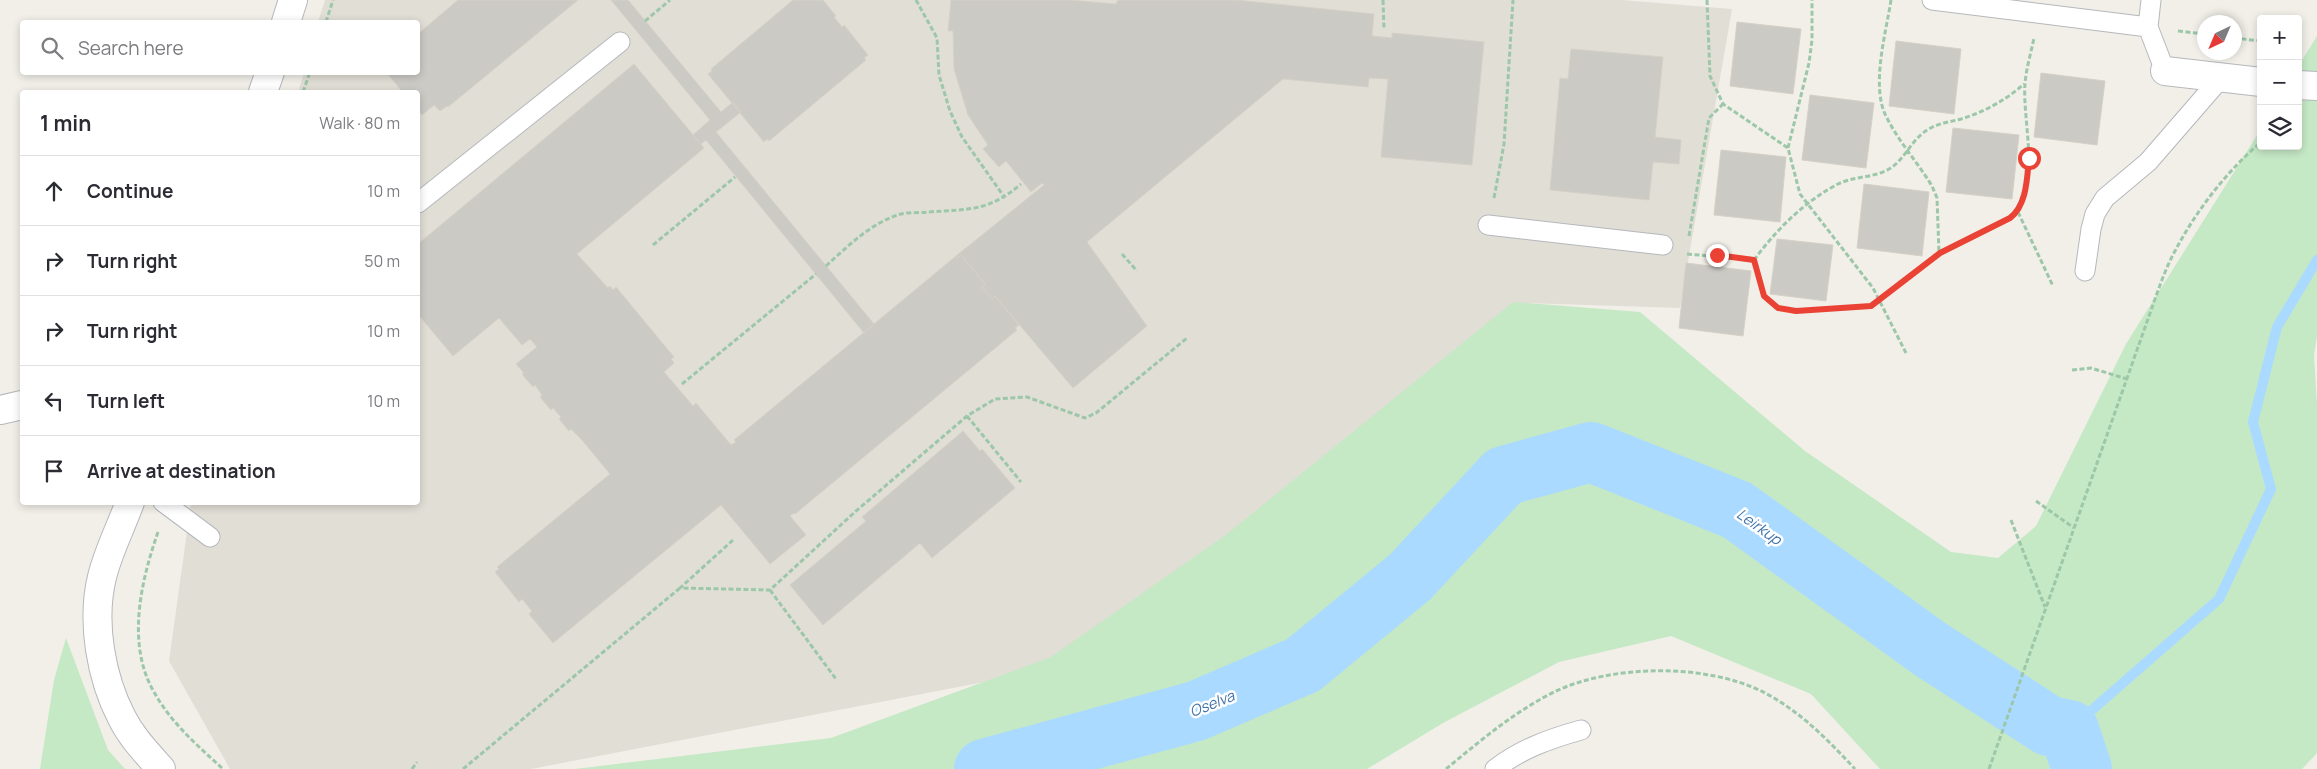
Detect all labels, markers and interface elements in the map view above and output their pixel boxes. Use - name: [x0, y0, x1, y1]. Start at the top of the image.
- north arrow: [2197, 15, 2242, 60]
- map controls: [2257, 15, 2302, 150]
- button: +: [2257, 15, 2302, 60]
- search box: [20, 20, 420, 75]
- icon: search: [38, 34, 66, 62]
- text: Search here: [78, 35, 184, 61]
- button: −: [2257, 60, 2302, 105]
- button: layers: [2257, 105, 2302, 150]
- text: 1 min: [40, 109, 91, 137]
- text: Walk · 80 m: [319, 112, 400, 134]
- route start: [2018, 147, 2041, 170]
- icon: ahead: [40, 177, 68, 205]
- text: Continue: [87, 178, 173, 204]
- text: 10 m: [367, 180, 400, 202]
- route end: [1706, 244, 1729, 267]
- icon: right: [40, 247, 68, 275]
- text: Turn right: [87, 248, 177, 274]
- text: 50 m: [364, 250, 400, 272]
- icon: right: [40, 317, 68, 345]
- text: Turn right: [87, 318, 177, 344]
- text: 10 m: [367, 320, 400, 342]
- icon: left: [40, 387, 68, 415]
- text: Turn left: [87, 388, 165, 414]
- text: 10 m: [367, 390, 400, 412]
- icon: arrive: [40, 457, 68, 485]
- text: Arrive at destination: [87, 458, 276, 484]
- water label: Leirkup: [1733, 503, 1787, 550]
- water label: Oselva: [1186, 685, 1238, 722]

